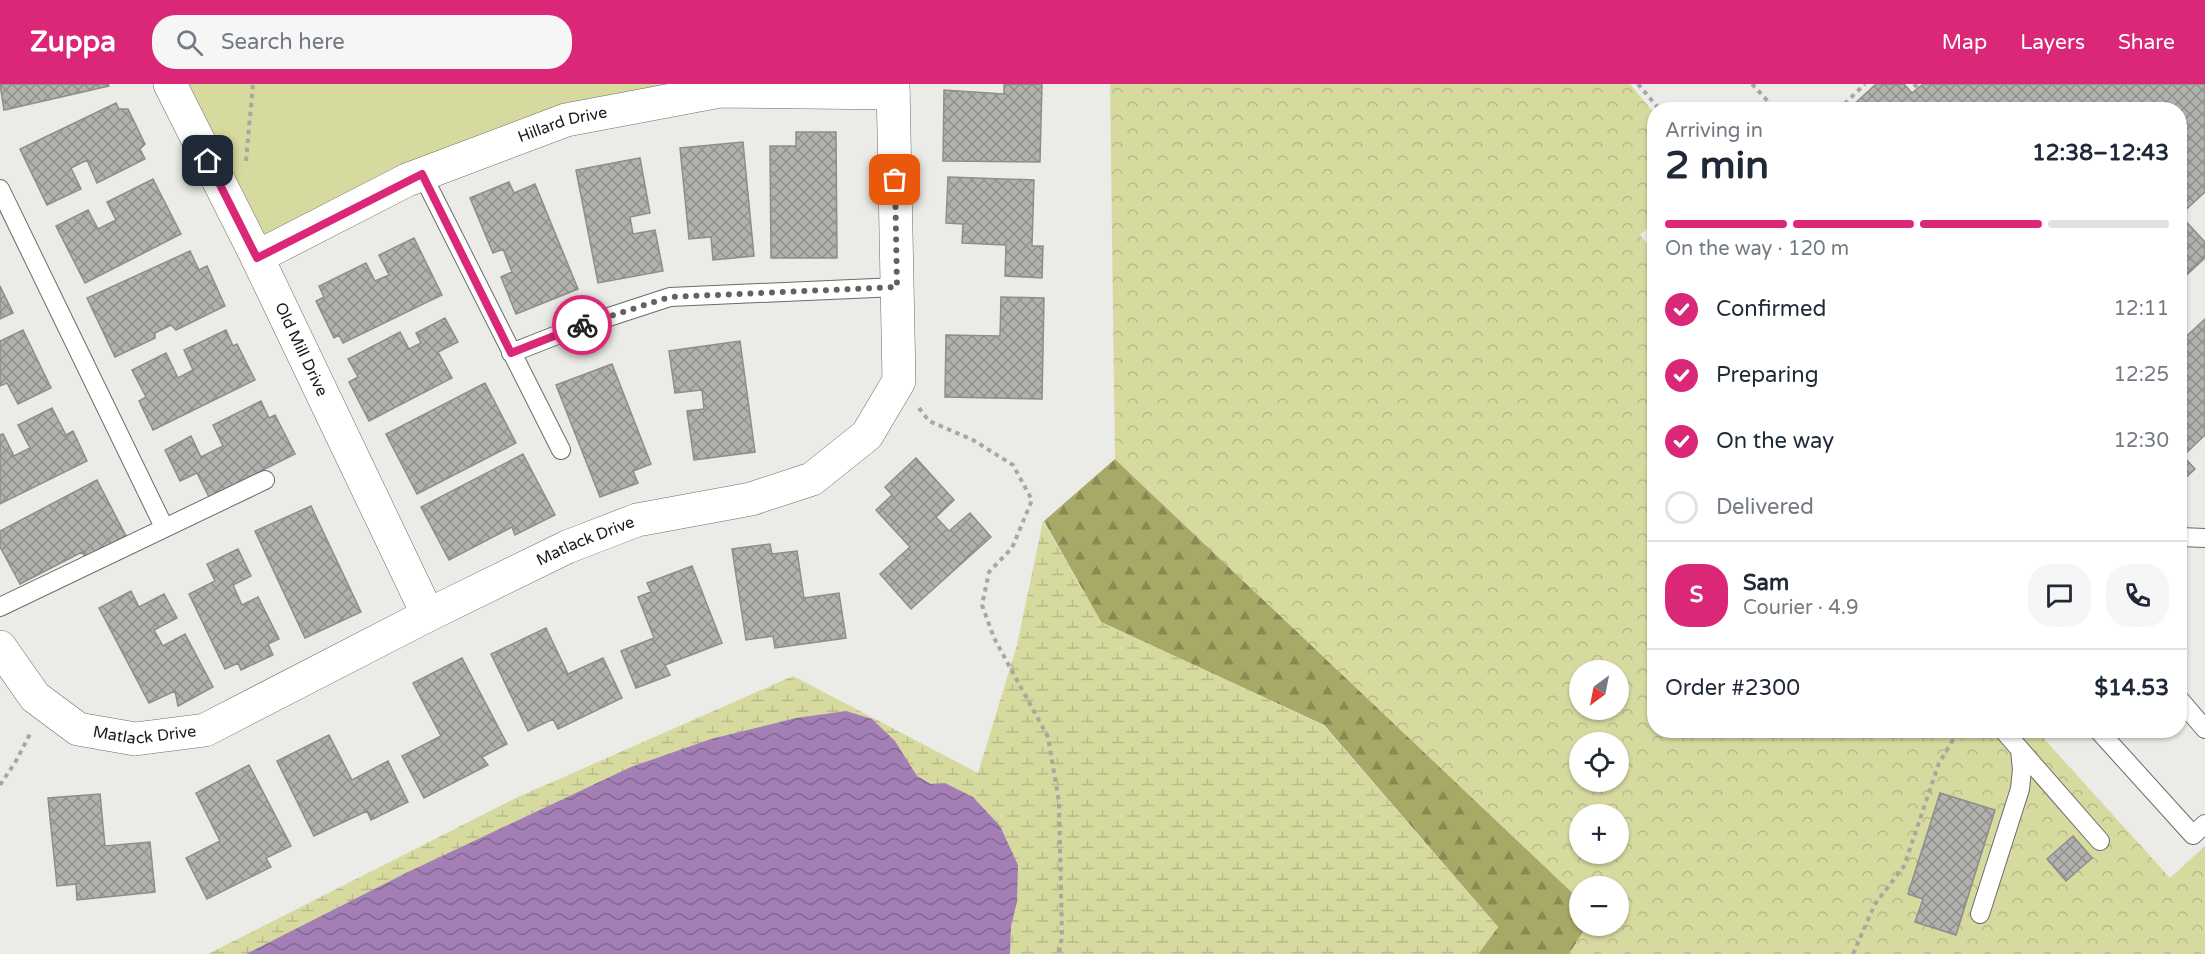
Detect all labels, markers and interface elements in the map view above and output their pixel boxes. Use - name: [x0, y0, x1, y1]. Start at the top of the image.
- search box: [152, 15, 572, 69]
- text: Zuppa: [30, 25, 116, 59]
- icon: search: [173, 26, 206, 59]
- text: Search here: [221, 29, 345, 55]
- text: Map: [1942, 30, 1987, 55]
- text: Layers: [2020, 30, 2085, 55]
- text: Share: [2118, 30, 2175, 55]
- street label: Hillard Drive: [515, 102, 609, 147]
- text: Arriving in: [1665, 119, 1763, 143]
- pin: [182, 135, 233, 186]
- text: 12:38–12:43: [2032, 140, 2169, 166]
- text: 2 min: [1665, 142, 1769, 189]
- icon: home: [191, 144, 224, 177]
- pin: [869, 154, 920, 205]
- icon: bag: [878, 163, 911, 196]
- text: On the way · 120 m: [1665, 237, 1849, 261]
- icon: check: [1665, 293, 1698, 326]
- courier: [552, 295, 612, 355]
- text: Confirmed: [1716, 296, 1826, 322]
- text: 12:11: [2114, 297, 2169, 321]
- street label: Old Mill Drive: [270, 299, 332, 400]
- icon: bike: [566, 309, 599, 342]
- icon: check: [1665, 359, 1698, 392]
- text: Preparing: [1716, 362, 1819, 388]
- text: 12:25: [2114, 363, 2169, 387]
- icon: check: [1665, 425, 1698, 458]
- text: On the way: [1716, 428, 1834, 454]
- text: 12:30: [2114, 429, 2169, 453]
- text: Delivered: [1716, 494, 1814, 520]
- street label: Matlack Drive: [533, 512, 637, 570]
- button: chat: [2028, 564, 2091, 627]
- button: phone: [2106, 564, 2169, 627]
- text: Sam: [1743, 570, 1789, 596]
- text: S: [1690, 582, 1703, 608]
- text: Courier · 4.9: [1743, 596, 1858, 620]
- north arrow: [1569, 660, 1629, 720]
- map controls: [1569, 660, 1629, 936]
- text: Order #2300: [1665, 675, 1800, 701]
- text: $14.53: [2094, 675, 2169, 701]
- street label: Matlack Drive: [91, 721, 197, 749]
- button: locate: [1569, 732, 1629, 792]
- button: +: [1569, 804, 1629, 864]
- button: −: [1569, 876, 1629, 936]

